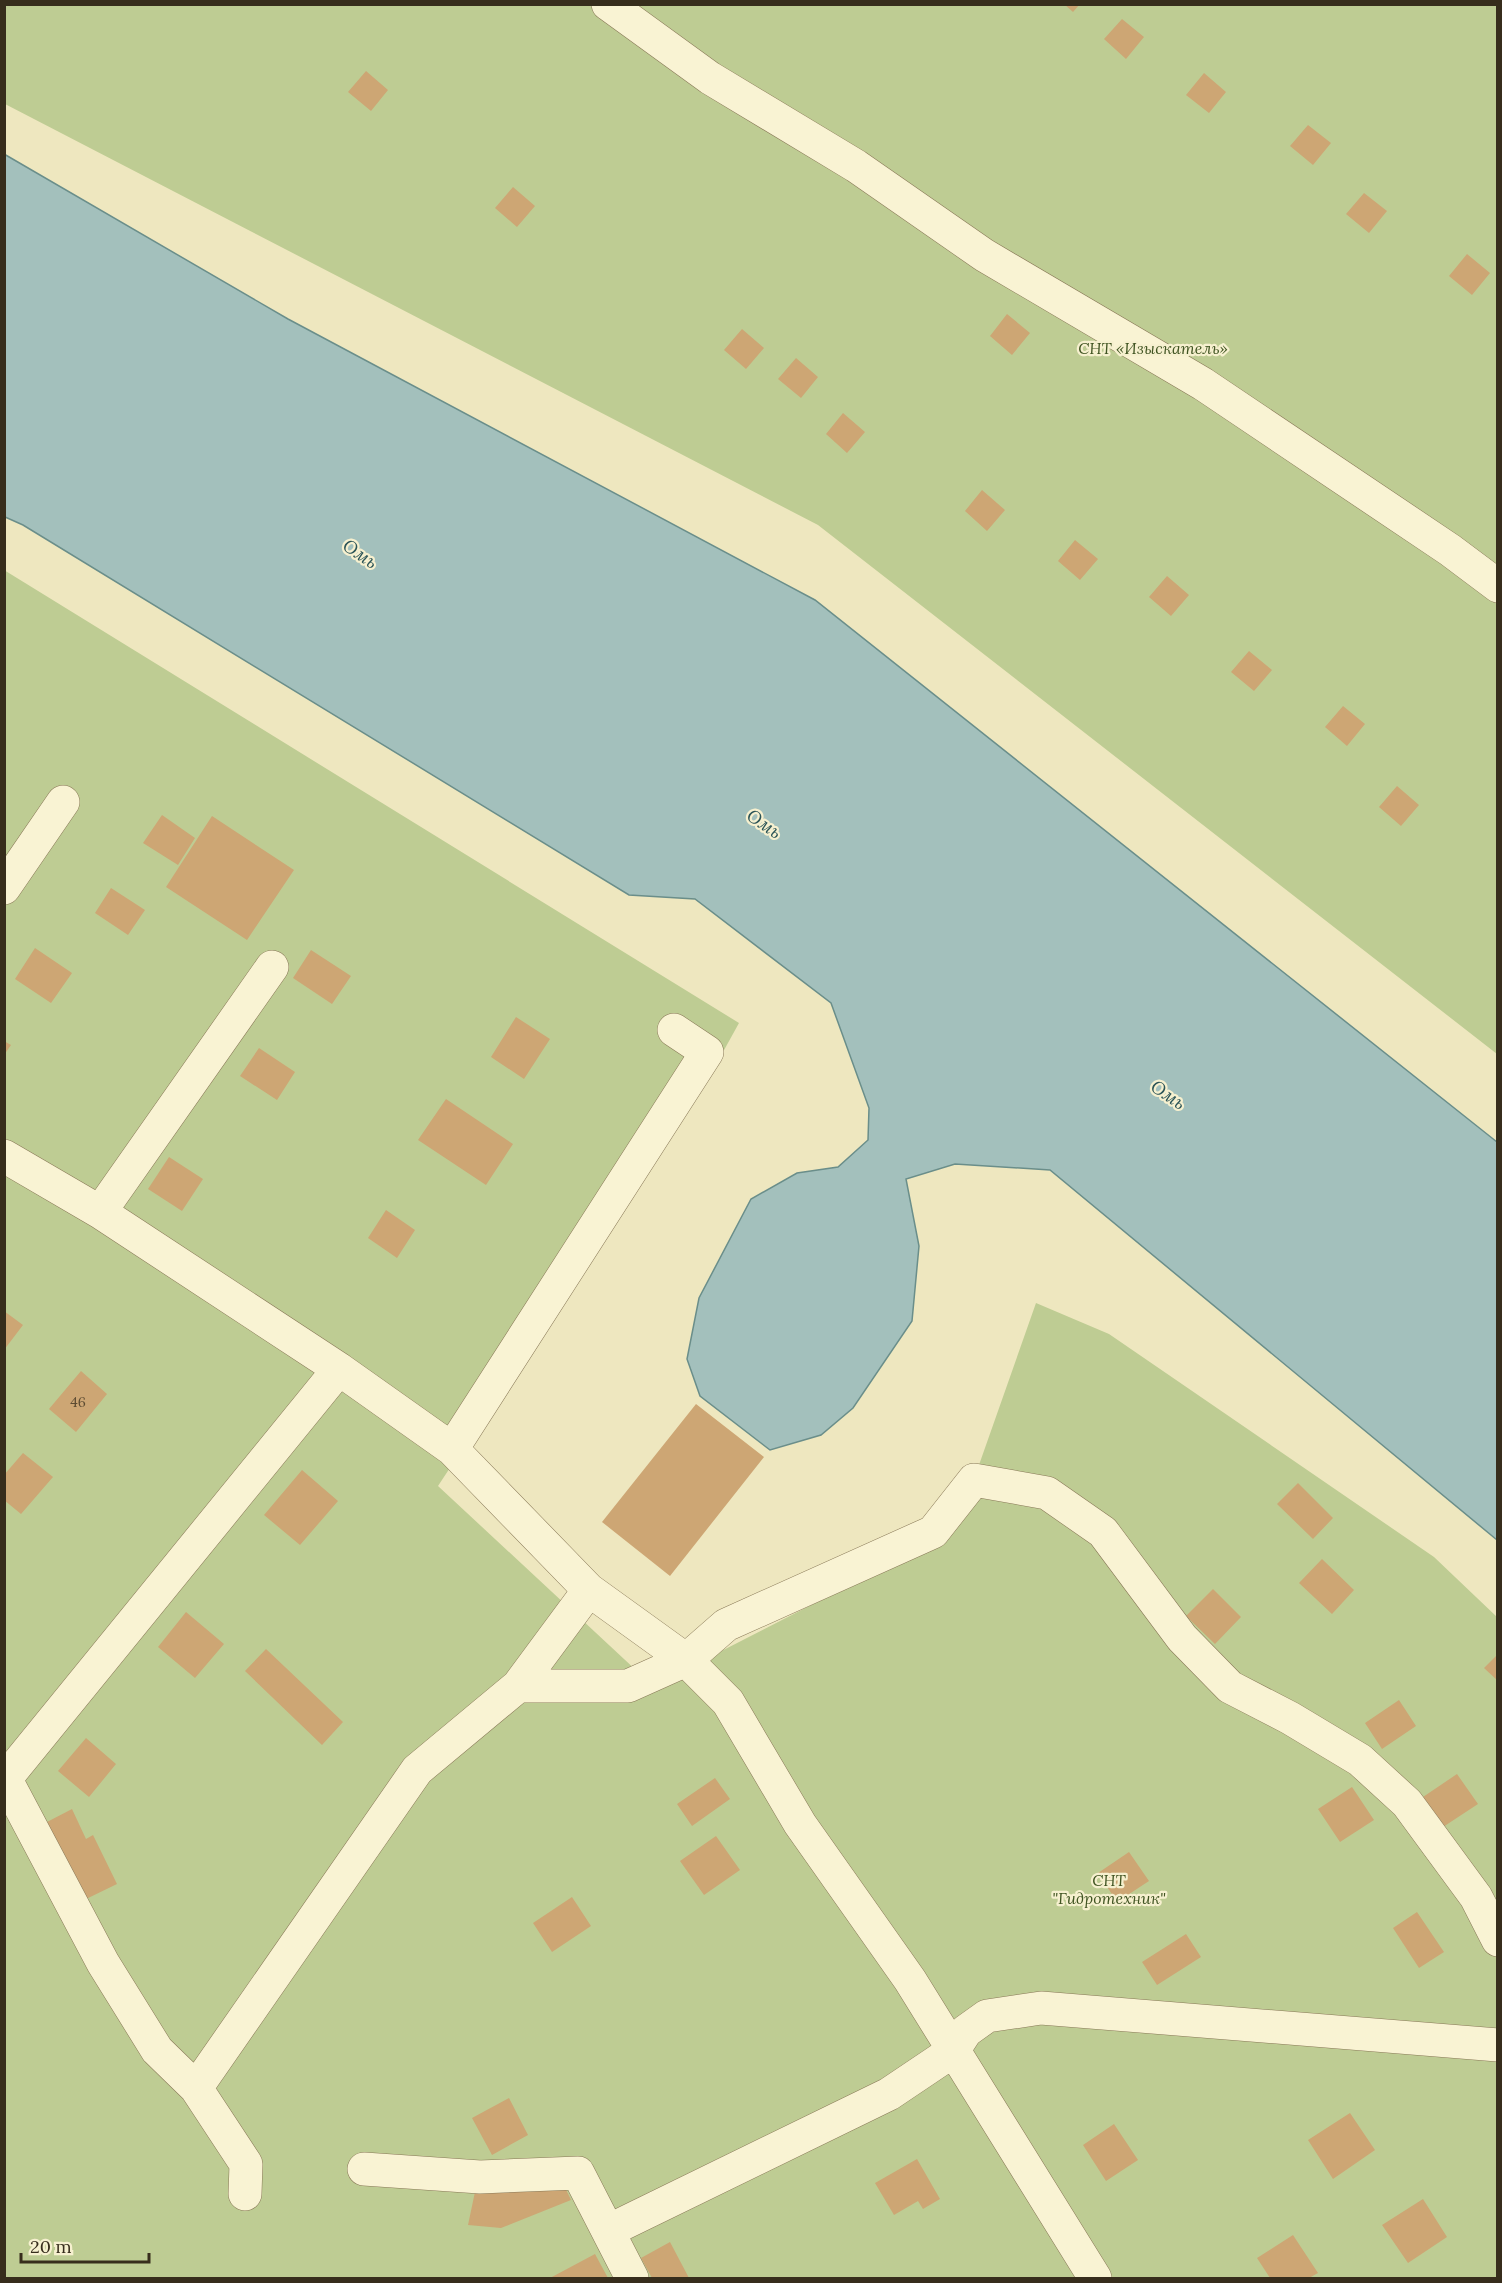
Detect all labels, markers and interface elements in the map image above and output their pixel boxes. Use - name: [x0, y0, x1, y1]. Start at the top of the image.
- park label: СНТ «Изыскатель»: [1078, 338, 1228, 358]
- water label: Омь: [338, 534, 382, 574]
- water label: Омь: [742, 804, 786, 844]
- water label: Омь: [1146, 1075, 1190, 1115]
- house number: 46: [70, 1393, 86, 1411]
- park label: СНТ "Гидротехник": [1052, 1870, 1166, 1908]
- scale bar: [21, 2226, 148, 2264]
- text: 20 m: [30, 2235, 72, 2258]

